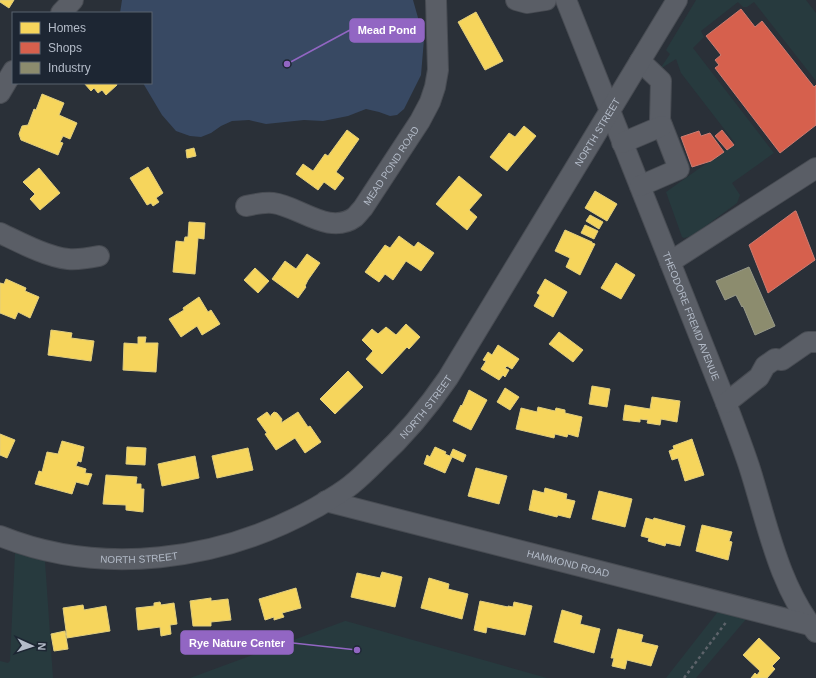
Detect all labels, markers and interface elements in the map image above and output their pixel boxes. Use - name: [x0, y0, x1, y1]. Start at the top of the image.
- legend: [12, 12, 152, 84]
- callout: Mead Pond: [350, 19, 424, 42]
- text: Homes: [48, 21, 86, 35]
- text: Mead Pond: [358, 24, 416, 36]
- text: Shops: [48, 41, 82, 55]
- text: Industry: [48, 61, 91, 75]
- street label: NORTH STREET: [572, 96, 622, 168]
- street label: MEAD POND ROAD: [361, 124, 421, 207]
- street label: THEODORE FREMD AVENUE: [661, 250, 722, 382]
- street label: NORTH STREET: [397, 373, 454, 440]
- street label: HAMMOND ROAD: [526, 547, 610, 579]
- street label: NORTH STREET: [100, 550, 178, 565]
- north arrow: [12, 626, 52, 666]
- callout: Rye Nature Center: [181, 631, 293, 654]
- text: Rye Nature Center: [189, 637, 286, 649]
- text: N: [36, 642, 48, 651]

